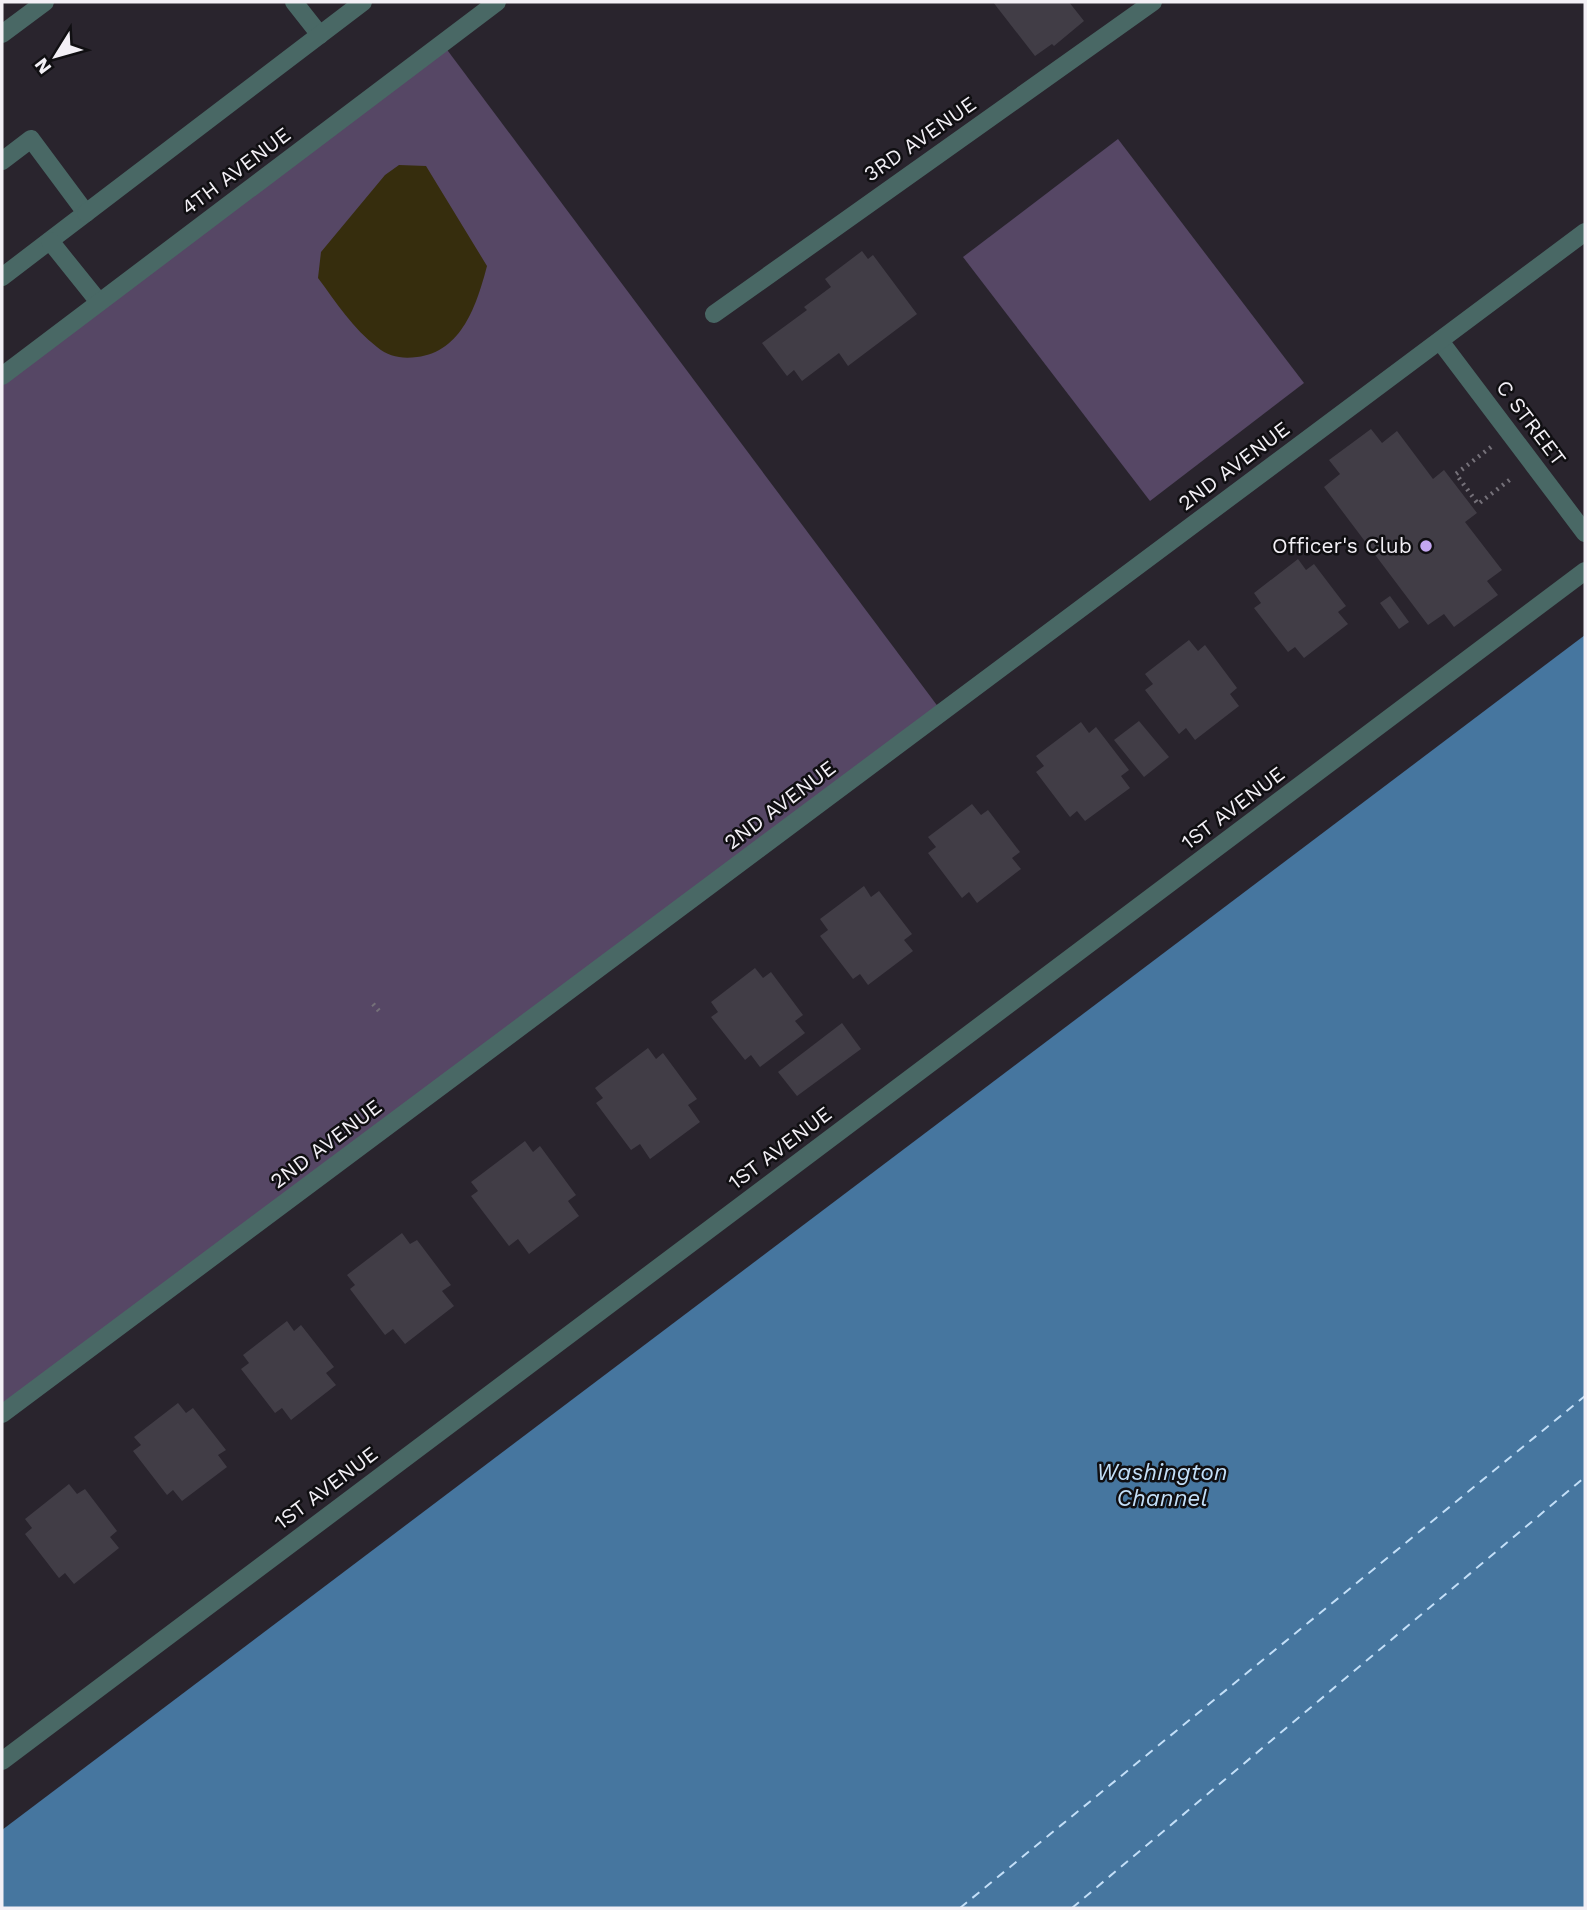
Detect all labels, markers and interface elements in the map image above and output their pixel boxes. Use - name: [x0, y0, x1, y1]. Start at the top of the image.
- north arrow: [21, 21, 91, 91]
- text: N: [29, 53, 56, 78]
- street label: 3RD AVENUE: [859, 91, 981, 186]
- street label: 4TH AVENUE: [176, 121, 295, 220]
- street label: C STREET: [1491, 375, 1572, 471]
- street label: 2ND AVENUE: [1173, 416, 1294, 515]
- place label: Officer's Club: [1272, 533, 1412, 558]
- marker: Officer's Club: [1418, 538, 1434, 554]
- street label: 2ND AVENUE: [719, 755, 840, 854]
- street label: 1ST AVENUE: [1176, 761, 1289, 855]
- street label: 2ND AVENUE: [265, 1094, 386, 1193]
- street label: 1ST AVENUE: [723, 1101, 836, 1195]
- street label: 1ST AVENUE: [269, 1441, 382, 1535]
- water label: Washington Channel: [1096, 1459, 1228, 1512]

